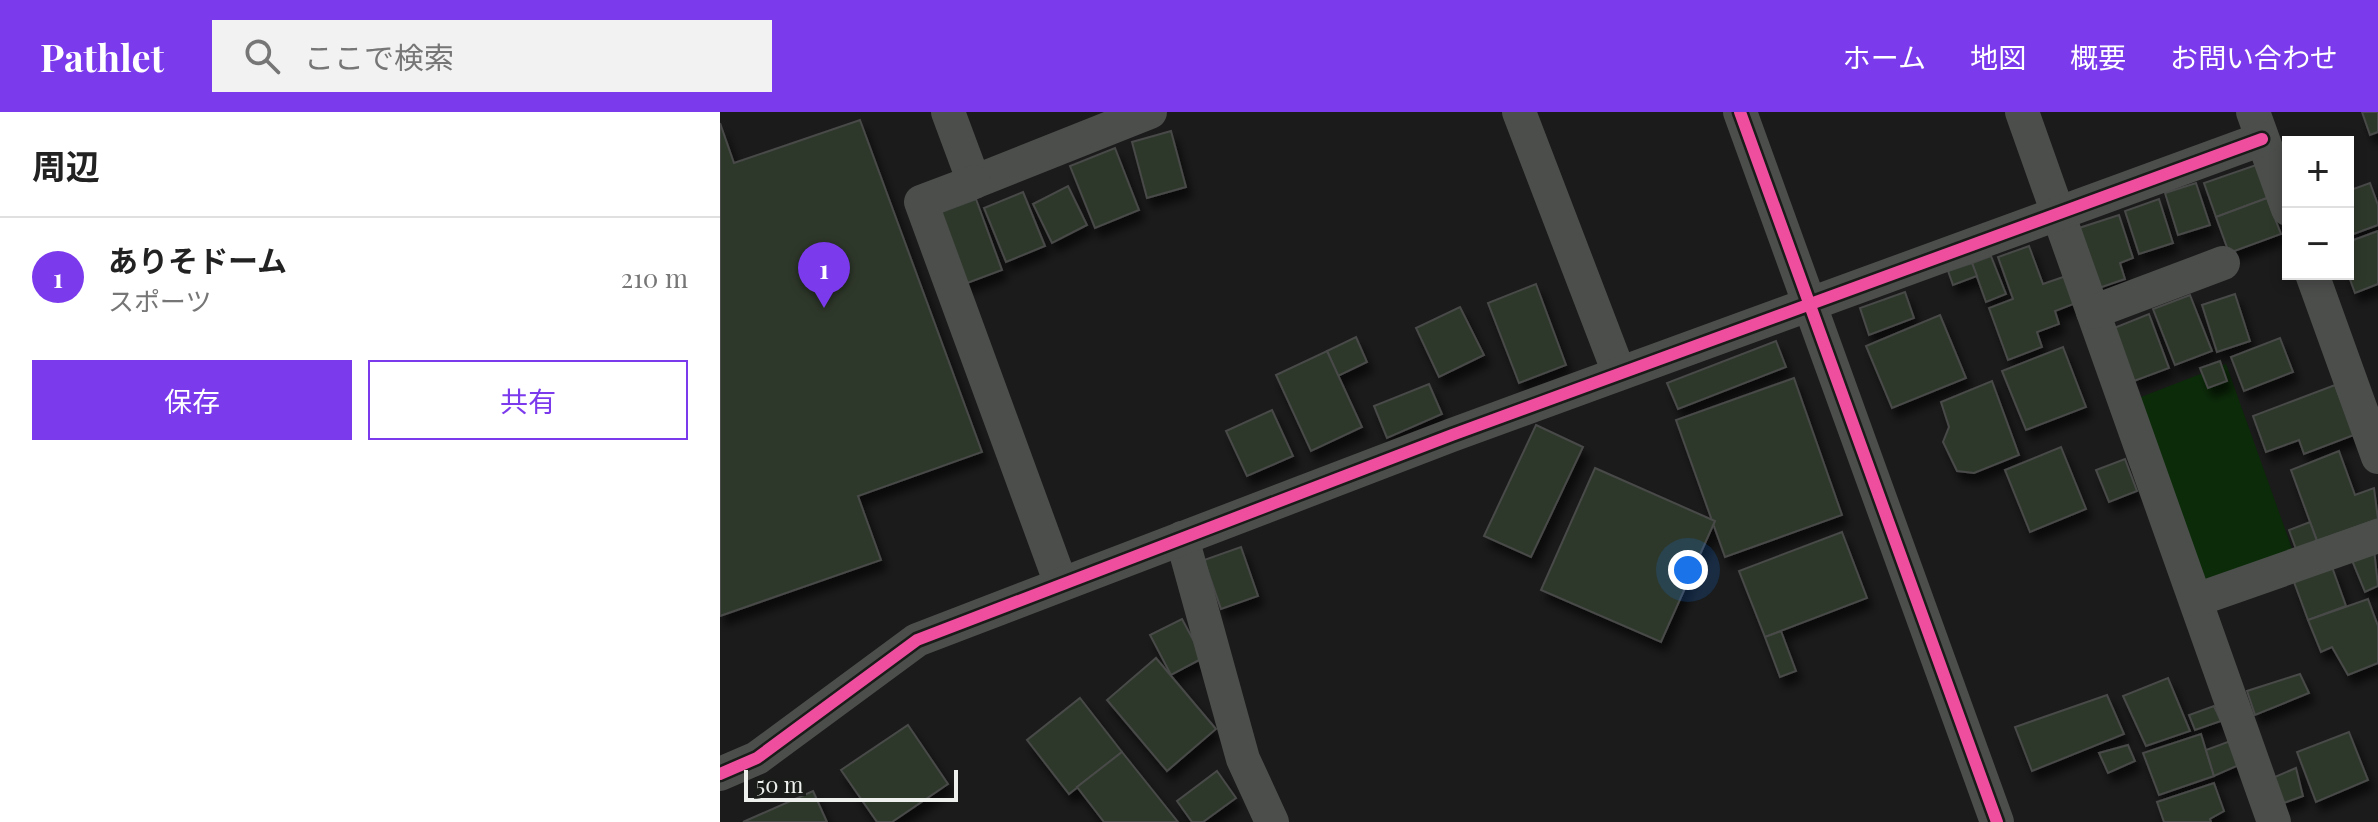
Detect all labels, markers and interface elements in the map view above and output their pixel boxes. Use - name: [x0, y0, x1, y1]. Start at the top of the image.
- search box: [212, 20, 772, 92]
- text: Pathlet: [40, 31, 164, 82]
- icon: search: [240, 34, 284, 78]
- text: ここで検索: [304, 37, 454, 77]
- text: ホーム: [1843, 38, 1926, 75]
- text: 地図: [1970, 38, 2026, 75]
- text: 概要: [2070, 38, 2126, 75]
- text: お問い合わせ: [2170, 38, 2338, 75]
- map controls: [2282, 136, 2354, 280]
- button: +: [2282, 136, 2354, 208]
- text: 周辺: [32, 142, 100, 188]
- button: −: [2282, 208, 2354, 280]
- text: ありそドーム: [108, 240, 287, 280]
- pin: 1: [798, 242, 850, 308]
- text: 1: [53, 260, 63, 295]
- text: 210 m: [621, 260, 688, 295]
- text: スポーツ: [108, 283, 211, 318]
- button: 保存: [32, 360, 352, 440]
- button: 共有: [368, 360, 688, 440]
- your location: [1668, 550, 1708, 590]
- scale bar: [744, 766, 958, 802]
- text: 50 m: [756, 769, 803, 799]

